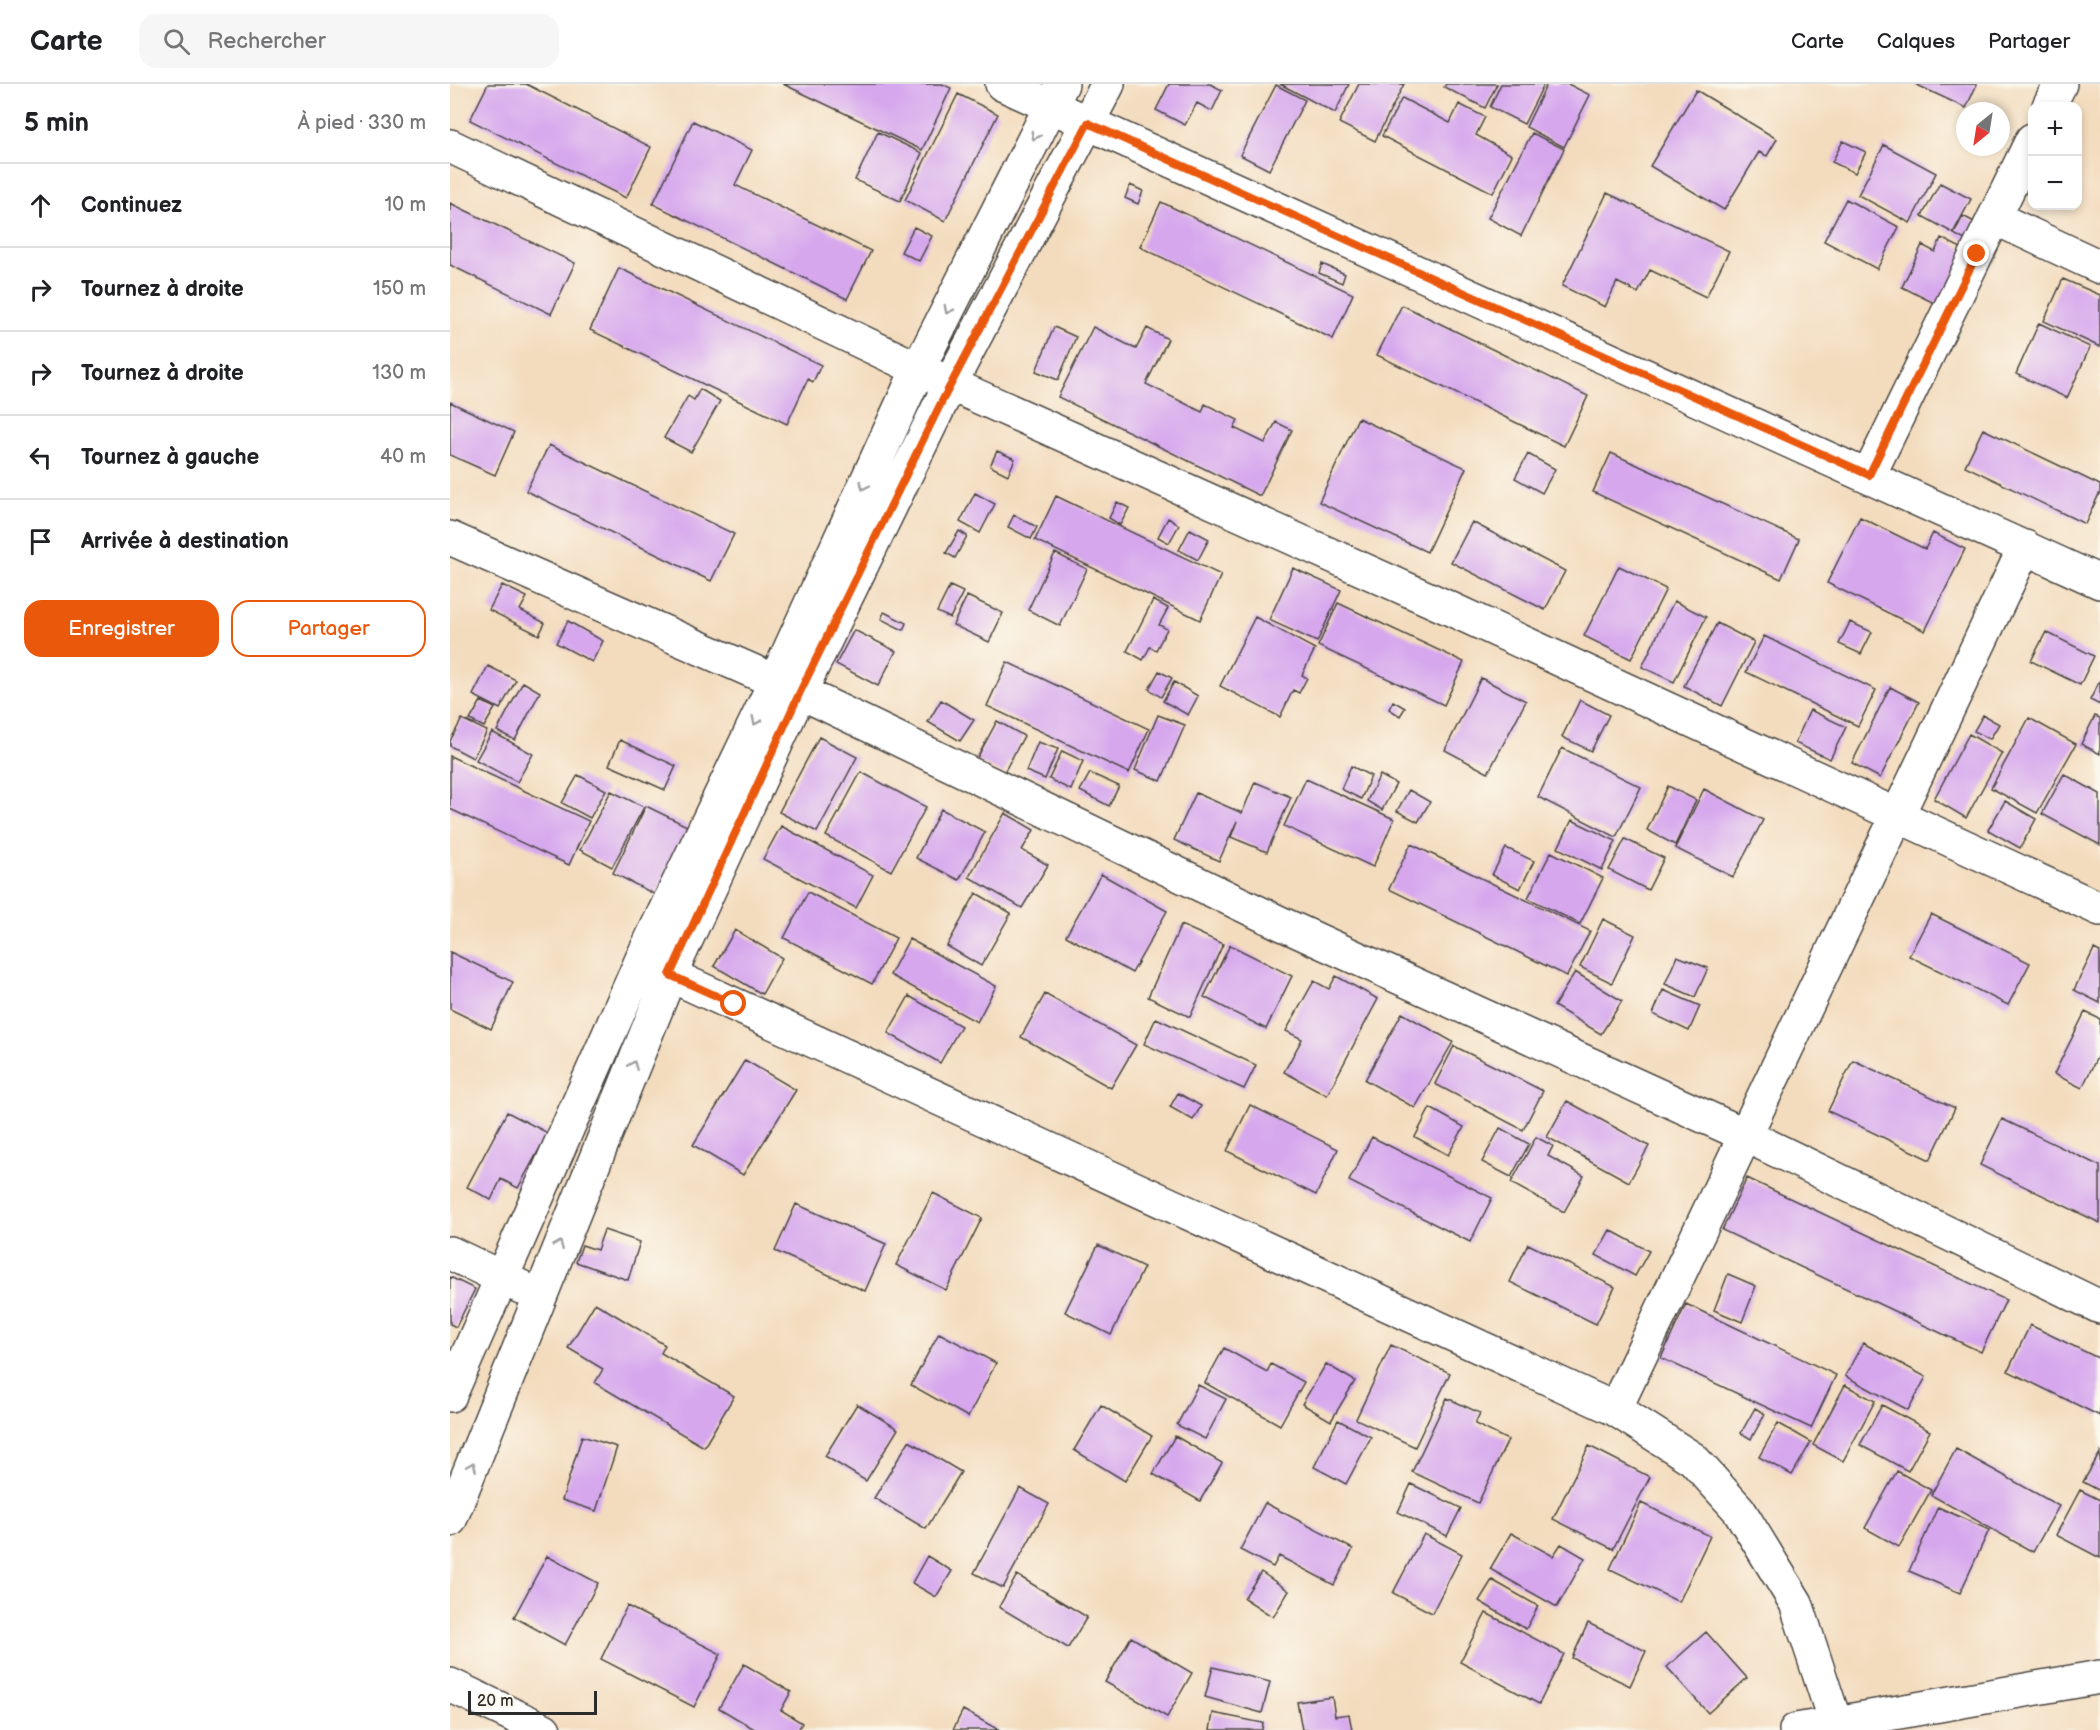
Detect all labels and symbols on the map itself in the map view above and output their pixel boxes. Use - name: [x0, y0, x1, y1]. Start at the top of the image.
- north arrow: [1956, 102, 2010, 156]
- one-way arrow: [1031, 130, 1043, 141]
- route end: [1963, 240, 1989, 266]
- one-way arrow: [943, 304, 955, 315]
- one-way arrow: [860, 480, 872, 491]
- one-way arrow: [752, 714, 764, 725]
- route start: [720, 990, 746, 1016]
- one-way arrow: [626, 1060, 638, 1071]
- one-way arrow: [552, 1241, 564, 1252]
- one-way arrow: [464, 1461, 477, 1471]
- scale bar: [468, 1688, 597, 1716]

